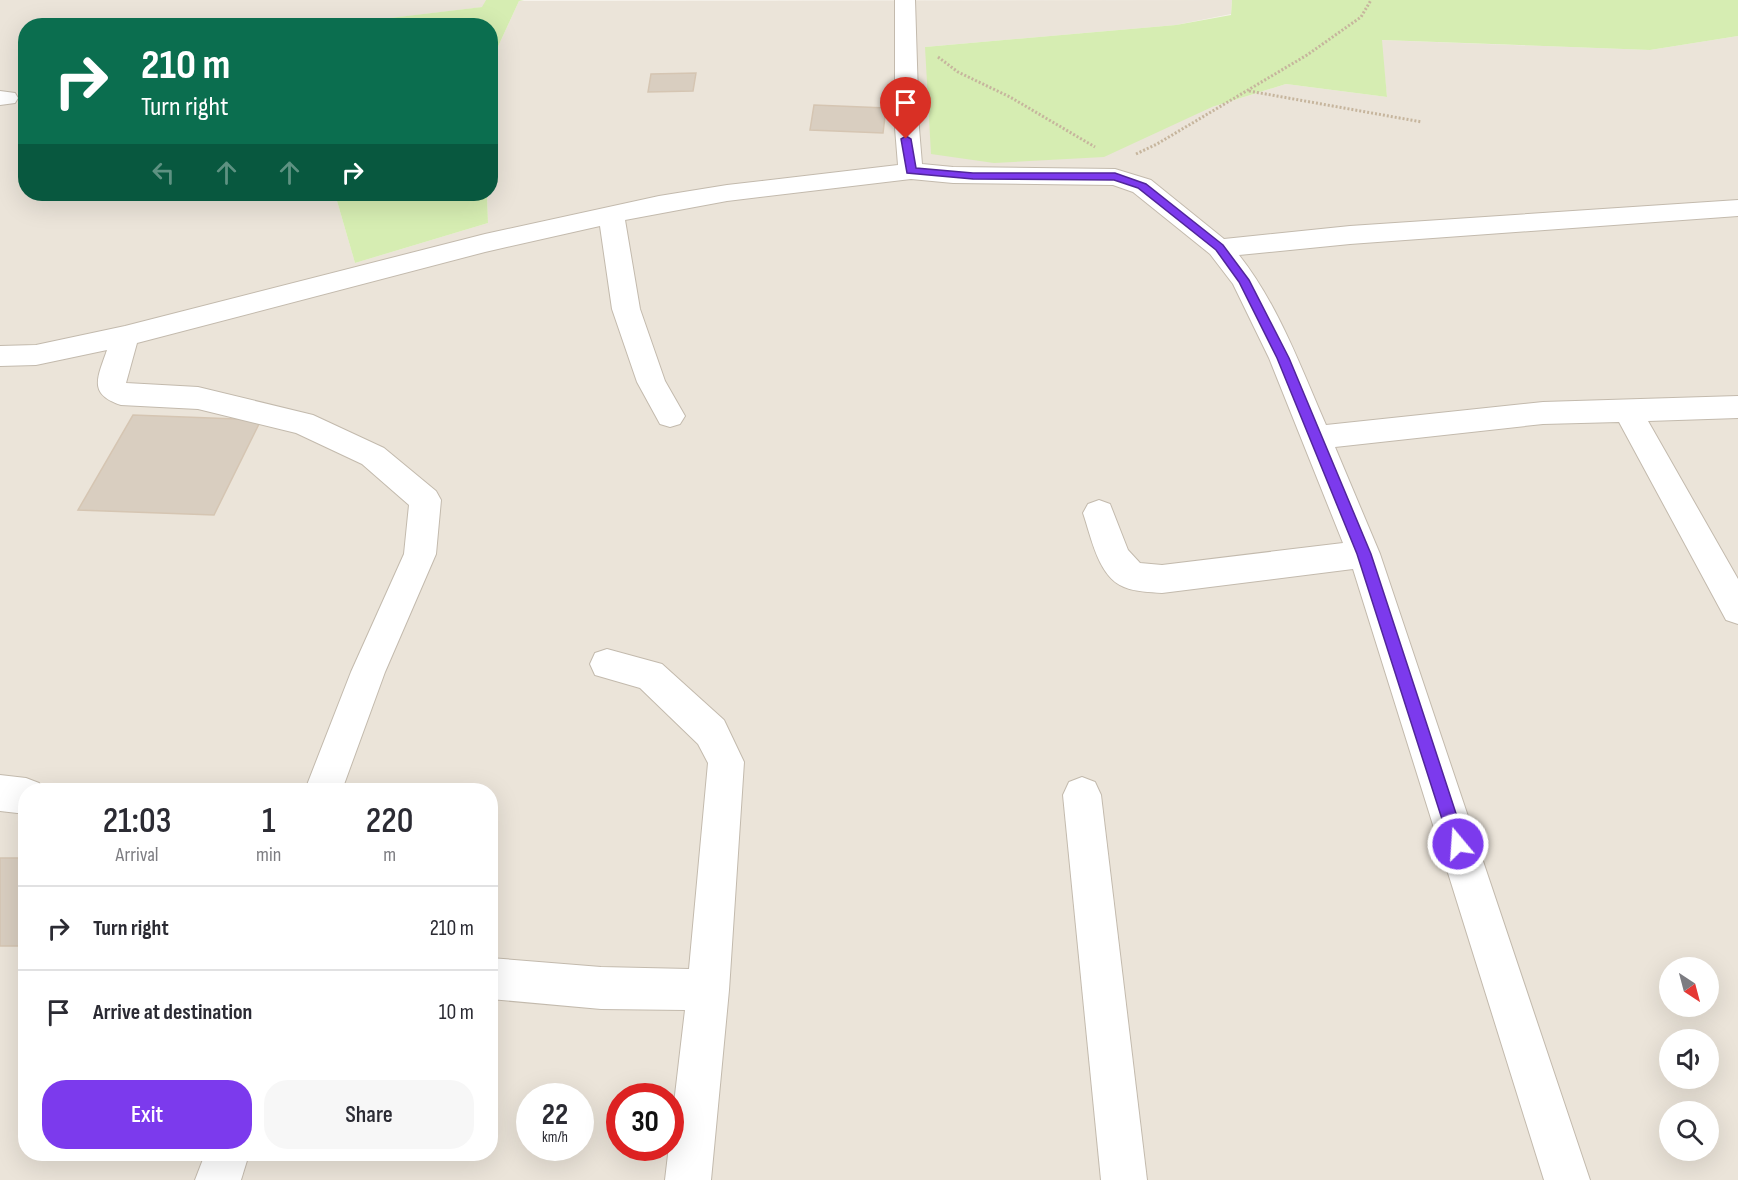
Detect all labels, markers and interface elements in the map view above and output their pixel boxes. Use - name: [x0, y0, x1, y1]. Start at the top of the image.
- text: 210 m: [141, 40, 230, 91]
- icon: right: [42, 42, 120, 120]
- pin: [880, 77, 931, 139]
- icon: arrive: [889, 86, 922, 119]
- text: Turn right: [141, 91, 228, 123]
- icon: left: [147, 156, 180, 189]
- icon: ahead: [210, 156, 243, 189]
- icon: ahead: [273, 156, 306, 189]
- icon: right: [336, 156, 369, 189]
- text: 21:03: [103, 800, 171, 843]
- text: 1: [262, 800, 275, 843]
- text: 220: [366, 800, 413, 843]
- position arrow: [1426, 812, 1490, 876]
- text: Arrival: [116, 843, 159, 867]
- text: min: [256, 843, 281, 867]
- text: m: [383, 843, 396, 867]
- icon: right: [42, 912, 75, 945]
- text: Turn right: [93, 915, 169, 942]
- text: 210 m: [430, 915, 474, 942]
- north arrow: [1659, 957, 1719, 1017]
- map controls: [1659, 957, 1719, 1161]
- icon: arrive: [42, 996, 75, 1029]
- text: Arrive at destination: [93, 999, 252, 1026]
- text: 10 m: [439, 999, 474, 1026]
- button: sound: [1659, 1029, 1719, 1089]
- button: Exit: [42, 1080, 252, 1149]
- button: Share: [264, 1080, 474, 1149]
- speed limit sign: 30: [606, 1083, 684, 1161]
- text: 22: [542, 1097, 568, 1133]
- button: search: [1659, 1101, 1719, 1161]
- text: km/h: [542, 1128, 568, 1147]

